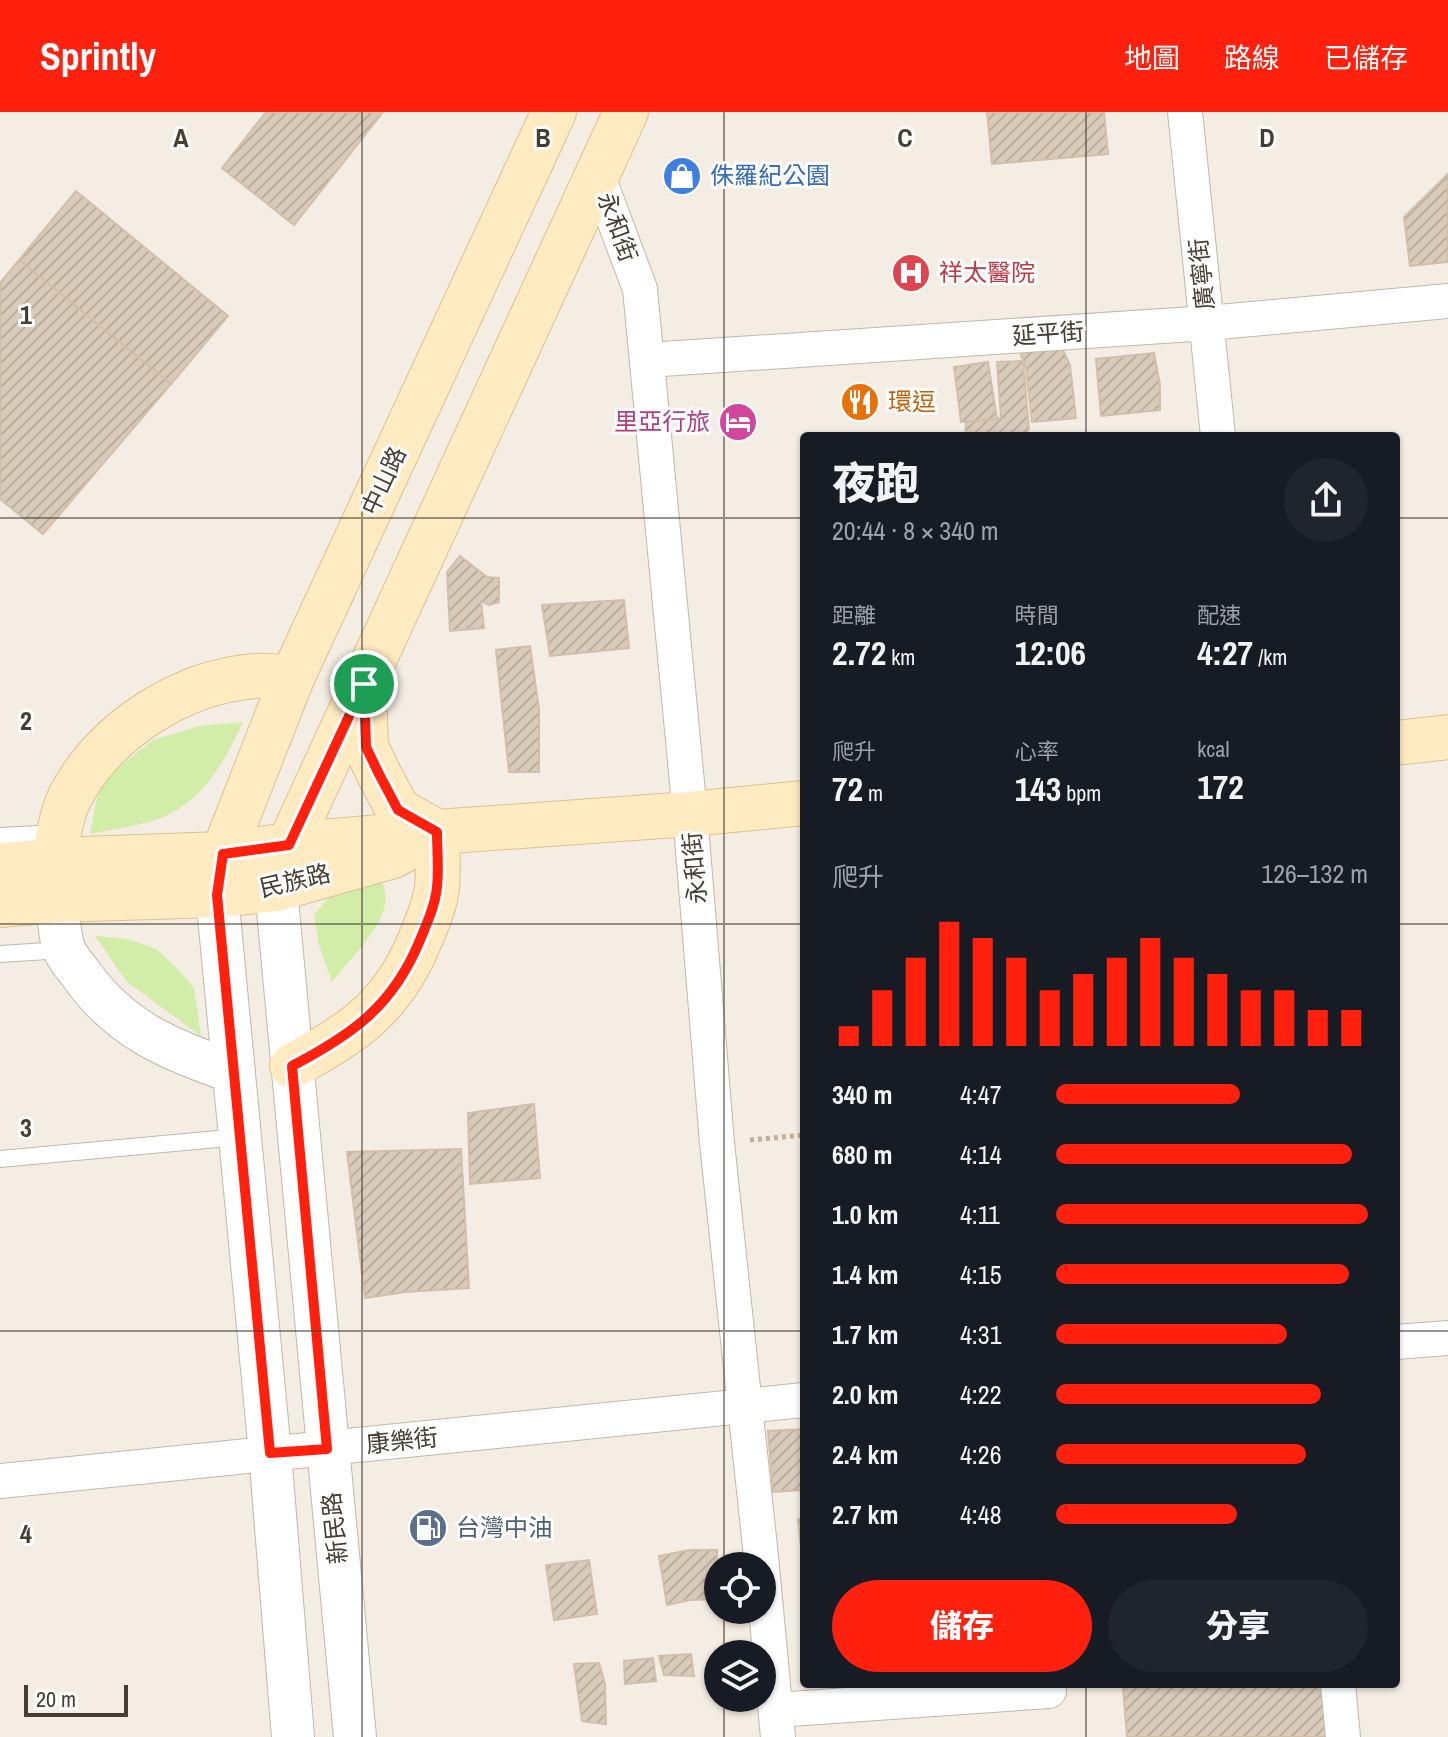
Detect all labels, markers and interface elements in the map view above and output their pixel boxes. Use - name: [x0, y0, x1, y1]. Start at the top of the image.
- text: Sprintly: [40, 31, 156, 82]
- text: 地圖: [1124, 39, 1180, 77]
- text: 路線: [1224, 39, 1280, 77]
- text: 已儲存: [1324, 39, 1408, 77]
- text: A: [173, 120, 189, 155]
- text: B: [535, 120, 551, 155]
- text: C: [897, 120, 913, 155]
- text: D: [1259, 120, 1275, 155]
- shop icon: 侏羅紀公園: [661, 155, 703, 197]
- place label: 侏羅紀公園: [710, 159, 830, 191]
- street label: 永和街: [591, 187, 645, 266]
- street label: 廣寧街: [1181, 237, 1221, 312]
- hospital icon: 祥太醫院: [890, 252, 932, 294]
- place label: 祥太醫院: [939, 256, 1035, 288]
- text: 1: [20, 297, 32, 332]
- street label: 延平街: [1011, 315, 1085, 351]
- restaurant icon: 環逗: [839, 381, 881, 423]
- place label: 環逗: [888, 385, 936, 417]
- hotel icon: 里亞行旅: [717, 401, 759, 443]
- place label: 里亞行旅: [614, 405, 710, 437]
- street label: 中山路: [353, 441, 413, 520]
- text: 夜跑: [832, 453, 920, 513]
- button: share: [1284, 458, 1368, 542]
- text: 20:44 · 8 × 340 m: [832, 513, 999, 548]
- text: 距離: [832, 600, 876, 630]
- text: 時間: [1015, 600, 1059, 630]
- text: 配速: [1197, 600, 1241, 630]
- text: 2.72: [832, 630, 886, 676]
- text: 12:06: [1015, 630, 1086, 676]
- text: 4:27: [1197, 630, 1253, 676]
- text: km: [886, 642, 915, 672]
- text: /km: [1253, 642, 1287, 672]
- pin: [330, 650, 398, 718]
- icon: arrive: [342, 662, 386, 706]
- text: 2: [20, 703, 32, 738]
- text: kcal: [1197, 734, 1229, 764]
- text: 爬升: [832, 736, 876, 766]
- text: 心率: [1015, 736, 1059, 766]
- text: 172: [1197, 764, 1244, 810]
- text: 72: [832, 766, 863, 812]
- text: 143: [1015, 766, 1061, 812]
- text: m: [863, 778, 883, 808]
- text: bpm: [1061, 778, 1101, 808]
- street label: 永和街: [675, 831, 713, 905]
- street label: 民族路: [256, 856, 333, 904]
- text: 126–132 m: [1261, 856, 1368, 891]
- text: 爬升: [832, 859, 884, 894]
- text: 340 m: [832, 1077, 892, 1112]
- text: 4:47: [960, 1077, 1002, 1112]
- text: 3: [20, 1110, 32, 1145]
- text: 680 m: [832, 1137, 892, 1172]
- text: 4:14: [960, 1137, 1002, 1172]
- text: 1.0 km: [832, 1197, 898, 1232]
- text: 4:11: [960, 1197, 1000, 1232]
- text: 1.4 km: [832, 1257, 898, 1292]
- text: 4:15: [960, 1257, 1002, 1292]
- text: 1.7 km: [832, 1317, 898, 1352]
- text: 4:31: [960, 1317, 1002, 1352]
- text: 2.0 km: [832, 1377, 898, 1412]
- text: 4:22: [960, 1377, 1002, 1412]
- street label: 康樂街: [364, 1420, 439, 1460]
- text: 2.4 km: [832, 1437, 898, 1472]
- text: 4:26: [960, 1437, 1002, 1472]
- street label: 新民路: [314, 1491, 354, 1566]
- text: 2.7 km: [832, 1497, 898, 1532]
- text: 4:48: [960, 1497, 1002, 1532]
- fuel station icon: 台灣中油: [407, 1507, 449, 1549]
- place label: 台灣中油: [456, 1511, 552, 1543]
- text: 4: [20, 1516, 32, 1551]
- map controls: [704, 1552, 776, 1712]
- button: locate: [704, 1552, 776, 1624]
- button: 儲存: [832, 1580, 1092, 1672]
- button: 分享: [1108, 1580, 1368, 1672]
- button: layers: [704, 1640, 776, 1712]
- scale bar: [24, 1681, 128, 1717]
- text: 20 m: [36, 1684, 76, 1714]

